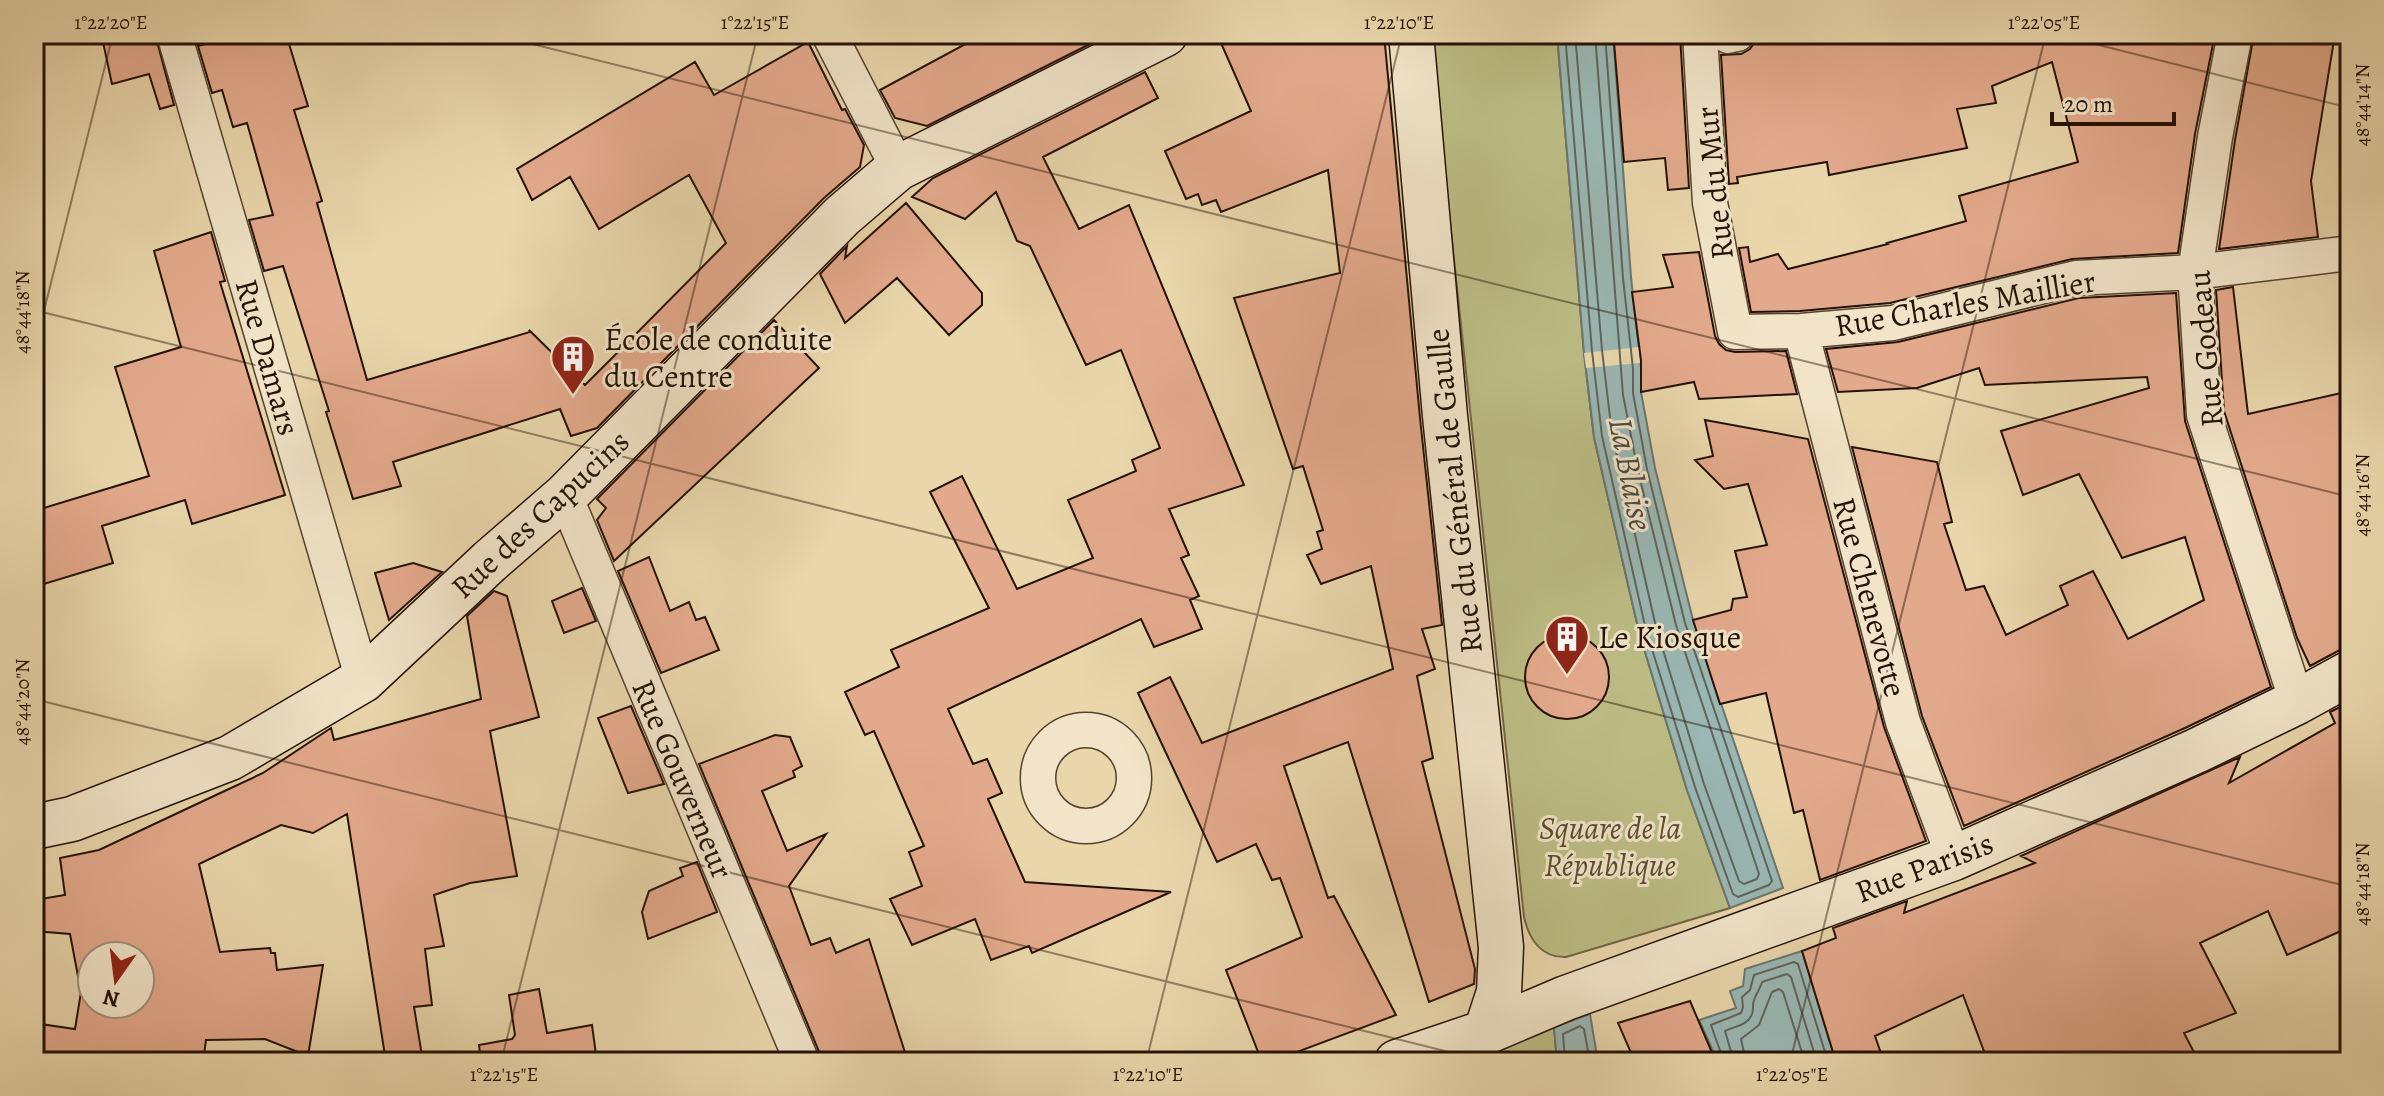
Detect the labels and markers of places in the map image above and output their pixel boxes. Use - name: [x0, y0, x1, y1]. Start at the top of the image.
- place label: École de conduite du Centre: [604, 317, 832, 398]
- building icon: École de conduite du Centre: [549, 333, 597, 396]
- building icon: Le Kiosque: [1543, 613, 1591, 676]
- place label: Le Kiosque: [1598, 615, 1741, 659]

